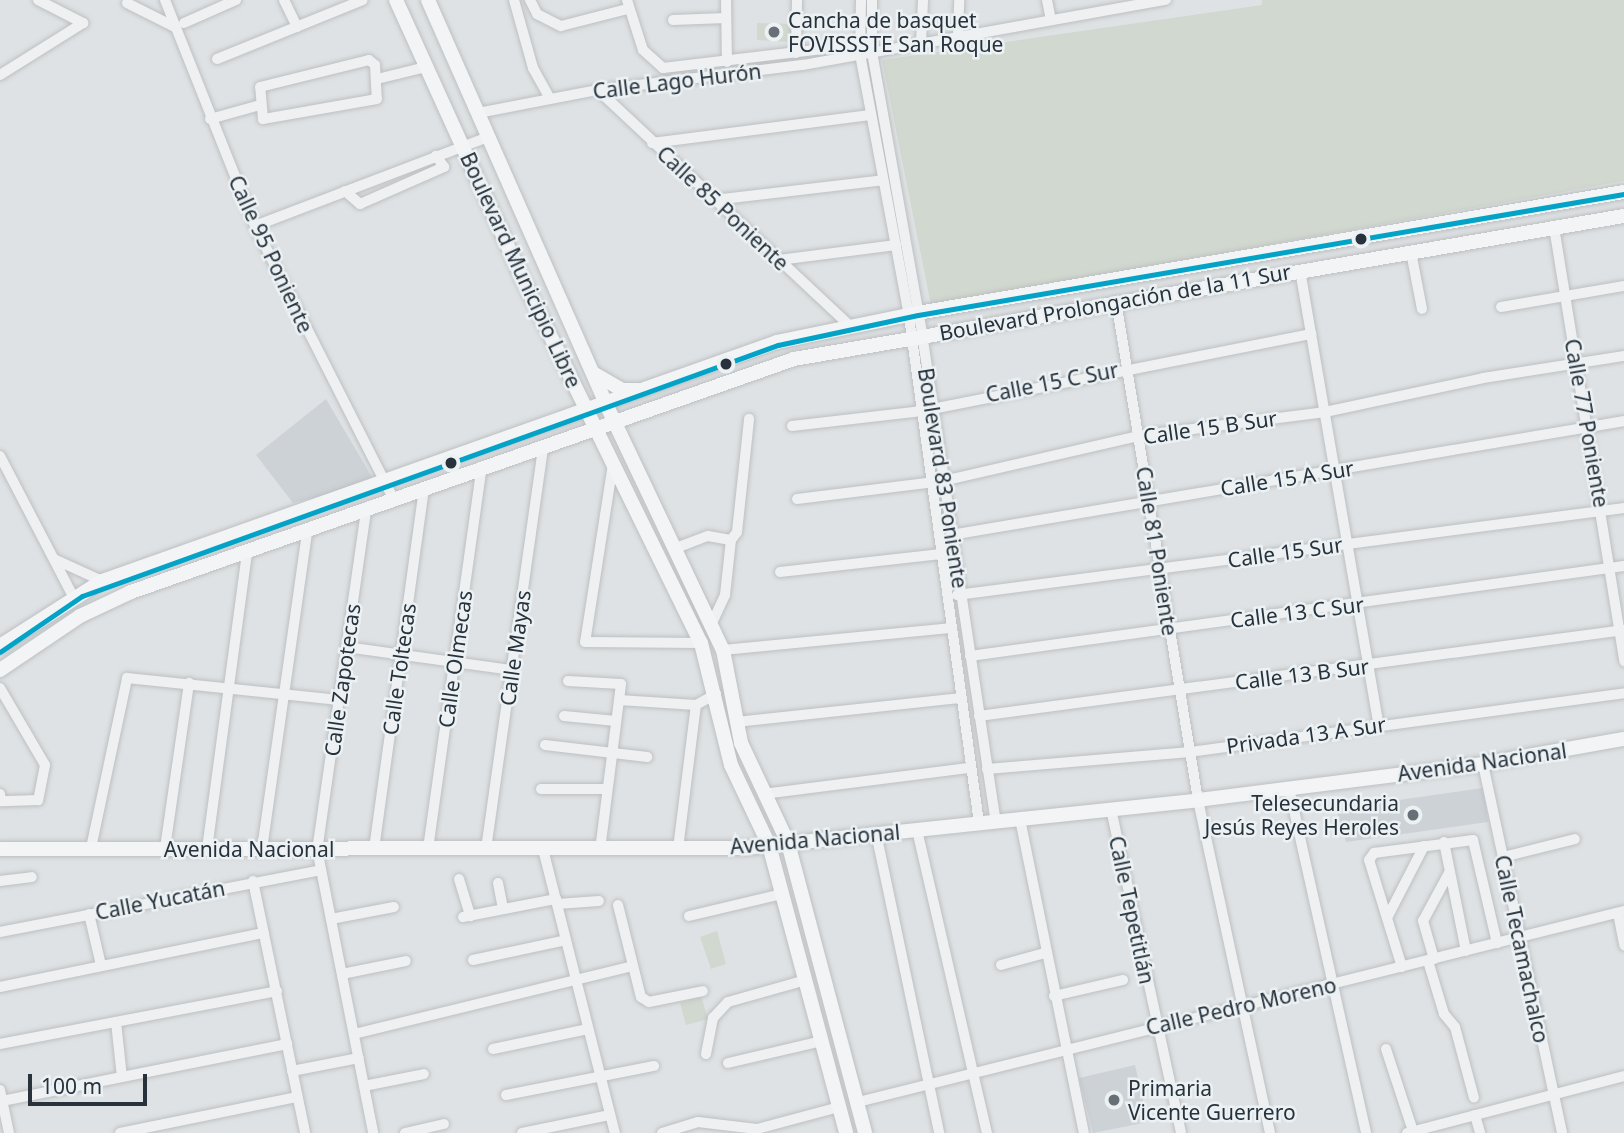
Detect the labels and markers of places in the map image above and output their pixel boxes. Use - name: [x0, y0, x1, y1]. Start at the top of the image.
- place label: Cancha de basquet FOVISSSTE San Roque: [788, 7, 1003, 57]
- marker: Cancha de basquet FOVISSSTE San Roque: [766, 24, 782, 40]
- unlabelled marker: [1354, 232, 1368, 246]
- unlabelled marker: [719, 357, 733, 371]
- unlabelled marker: [444, 456, 458, 470]
- place label: Telesecundaria Jesús Reyes Heroles: [1205, 790, 1399, 840]
- marker: Telesecundaria Jesús Reyes Heroles: [1405, 807, 1421, 823]
- place label: Primaria Vicente Guerrero: [1128, 1075, 1296, 1125]
- marker: Primaria Vicente Guerrero: [1106, 1092, 1122, 1108]

